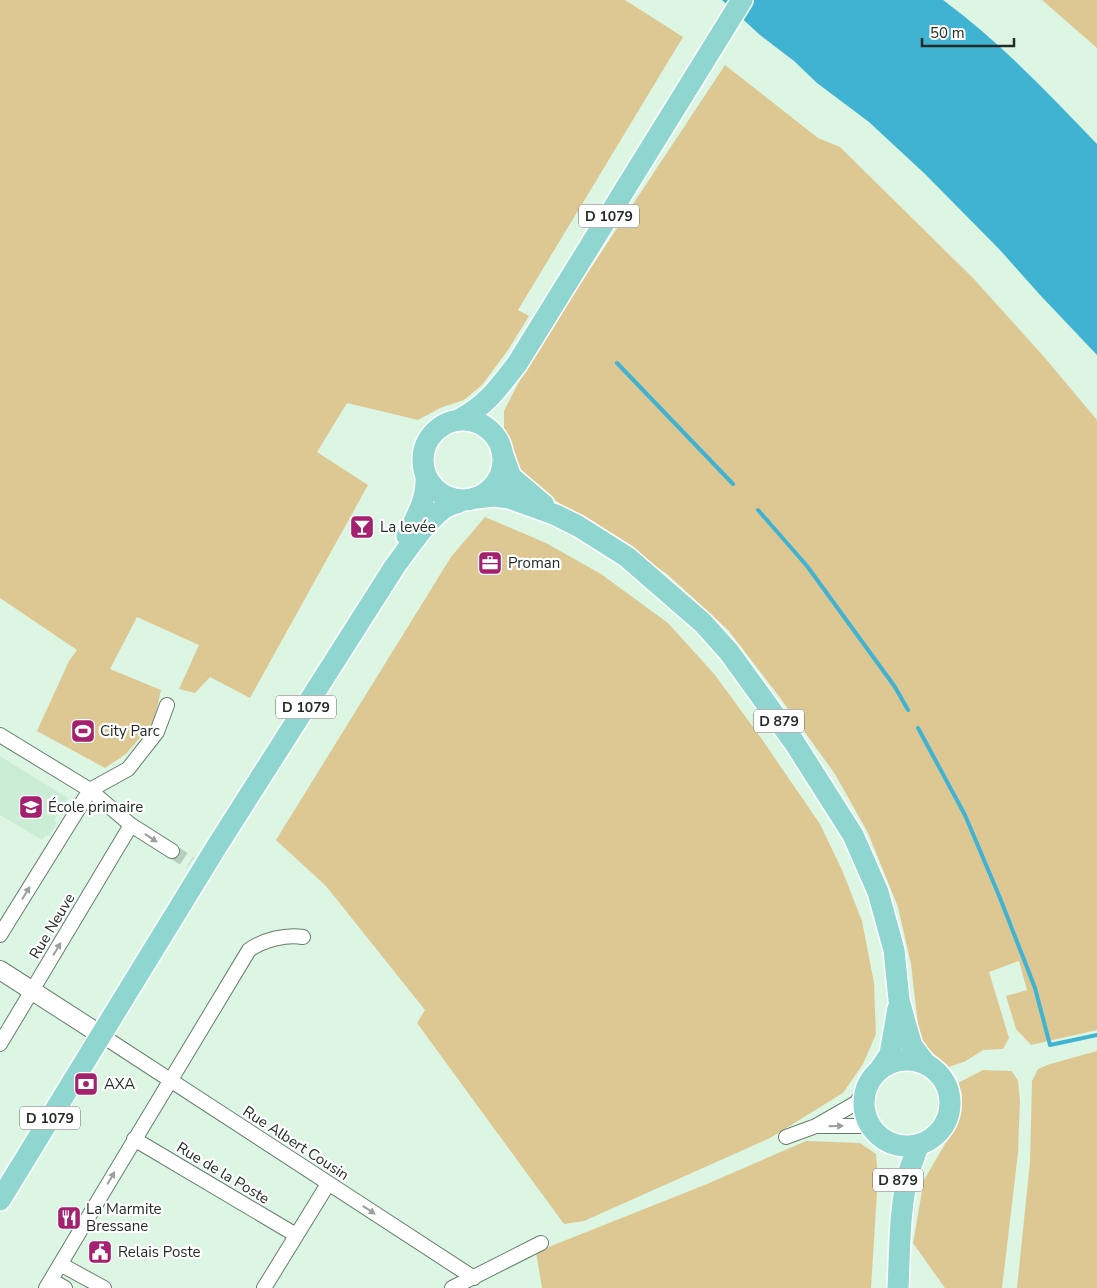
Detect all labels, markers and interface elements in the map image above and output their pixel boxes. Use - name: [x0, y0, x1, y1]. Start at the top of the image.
- scale bar: [922, 15, 1014, 47]
- text: 50 m: [930, 23, 965, 43]
- road number: D 1079: [579, 205, 639, 228]
- bar icon: La levée: [349, 514, 375, 540]
- place label: La levée: [380, 517, 436, 537]
- office icon: Proman: [477, 550, 503, 576]
- place label: Proman: [508, 553, 560, 573]
- road number: D 1079: [276, 696, 336, 719]
- road number: D 879: [754, 709, 804, 732]
- sports icon: City Parc: [70, 718, 96, 744]
- place label: City Parc: [100, 721, 160, 741]
- school or university icon: École primaire: [18, 794, 44, 820]
- place label: École primaire: [48, 797, 143, 817]
- one-way arrow: [145, 833, 158, 842]
- one-way arrow: [21, 887, 30, 900]
- street label: Rue Neuve: [25, 889, 79, 963]
- one-way arrow: [53, 943, 62, 956]
- bank icon: AXA: [73, 1071, 99, 1097]
- place label: AXA: [104, 1074, 135, 1094]
- street label: Rue Albert Cousin: [239, 1101, 353, 1185]
- road number: D 1079: [20, 1106, 80, 1130]
- one-way arrow: [828, 1122, 844, 1130]
- street label: Rue de la Poste: [173, 1137, 273, 1209]
- road number: D 879: [873, 1168, 923, 1192]
- one-way arrow: [107, 1171, 116, 1184]
- place label: La Marmite Bressane: [86, 1199, 162, 1236]
- restaurant icon: La Marmite Bressane: [56, 1205, 82, 1231]
- one-way arrow: [362, 1205, 375, 1215]
- public building icon: Relais Poste: [87, 1239, 113, 1265]
- place label: Relais Poste: [118, 1242, 201, 1262]

